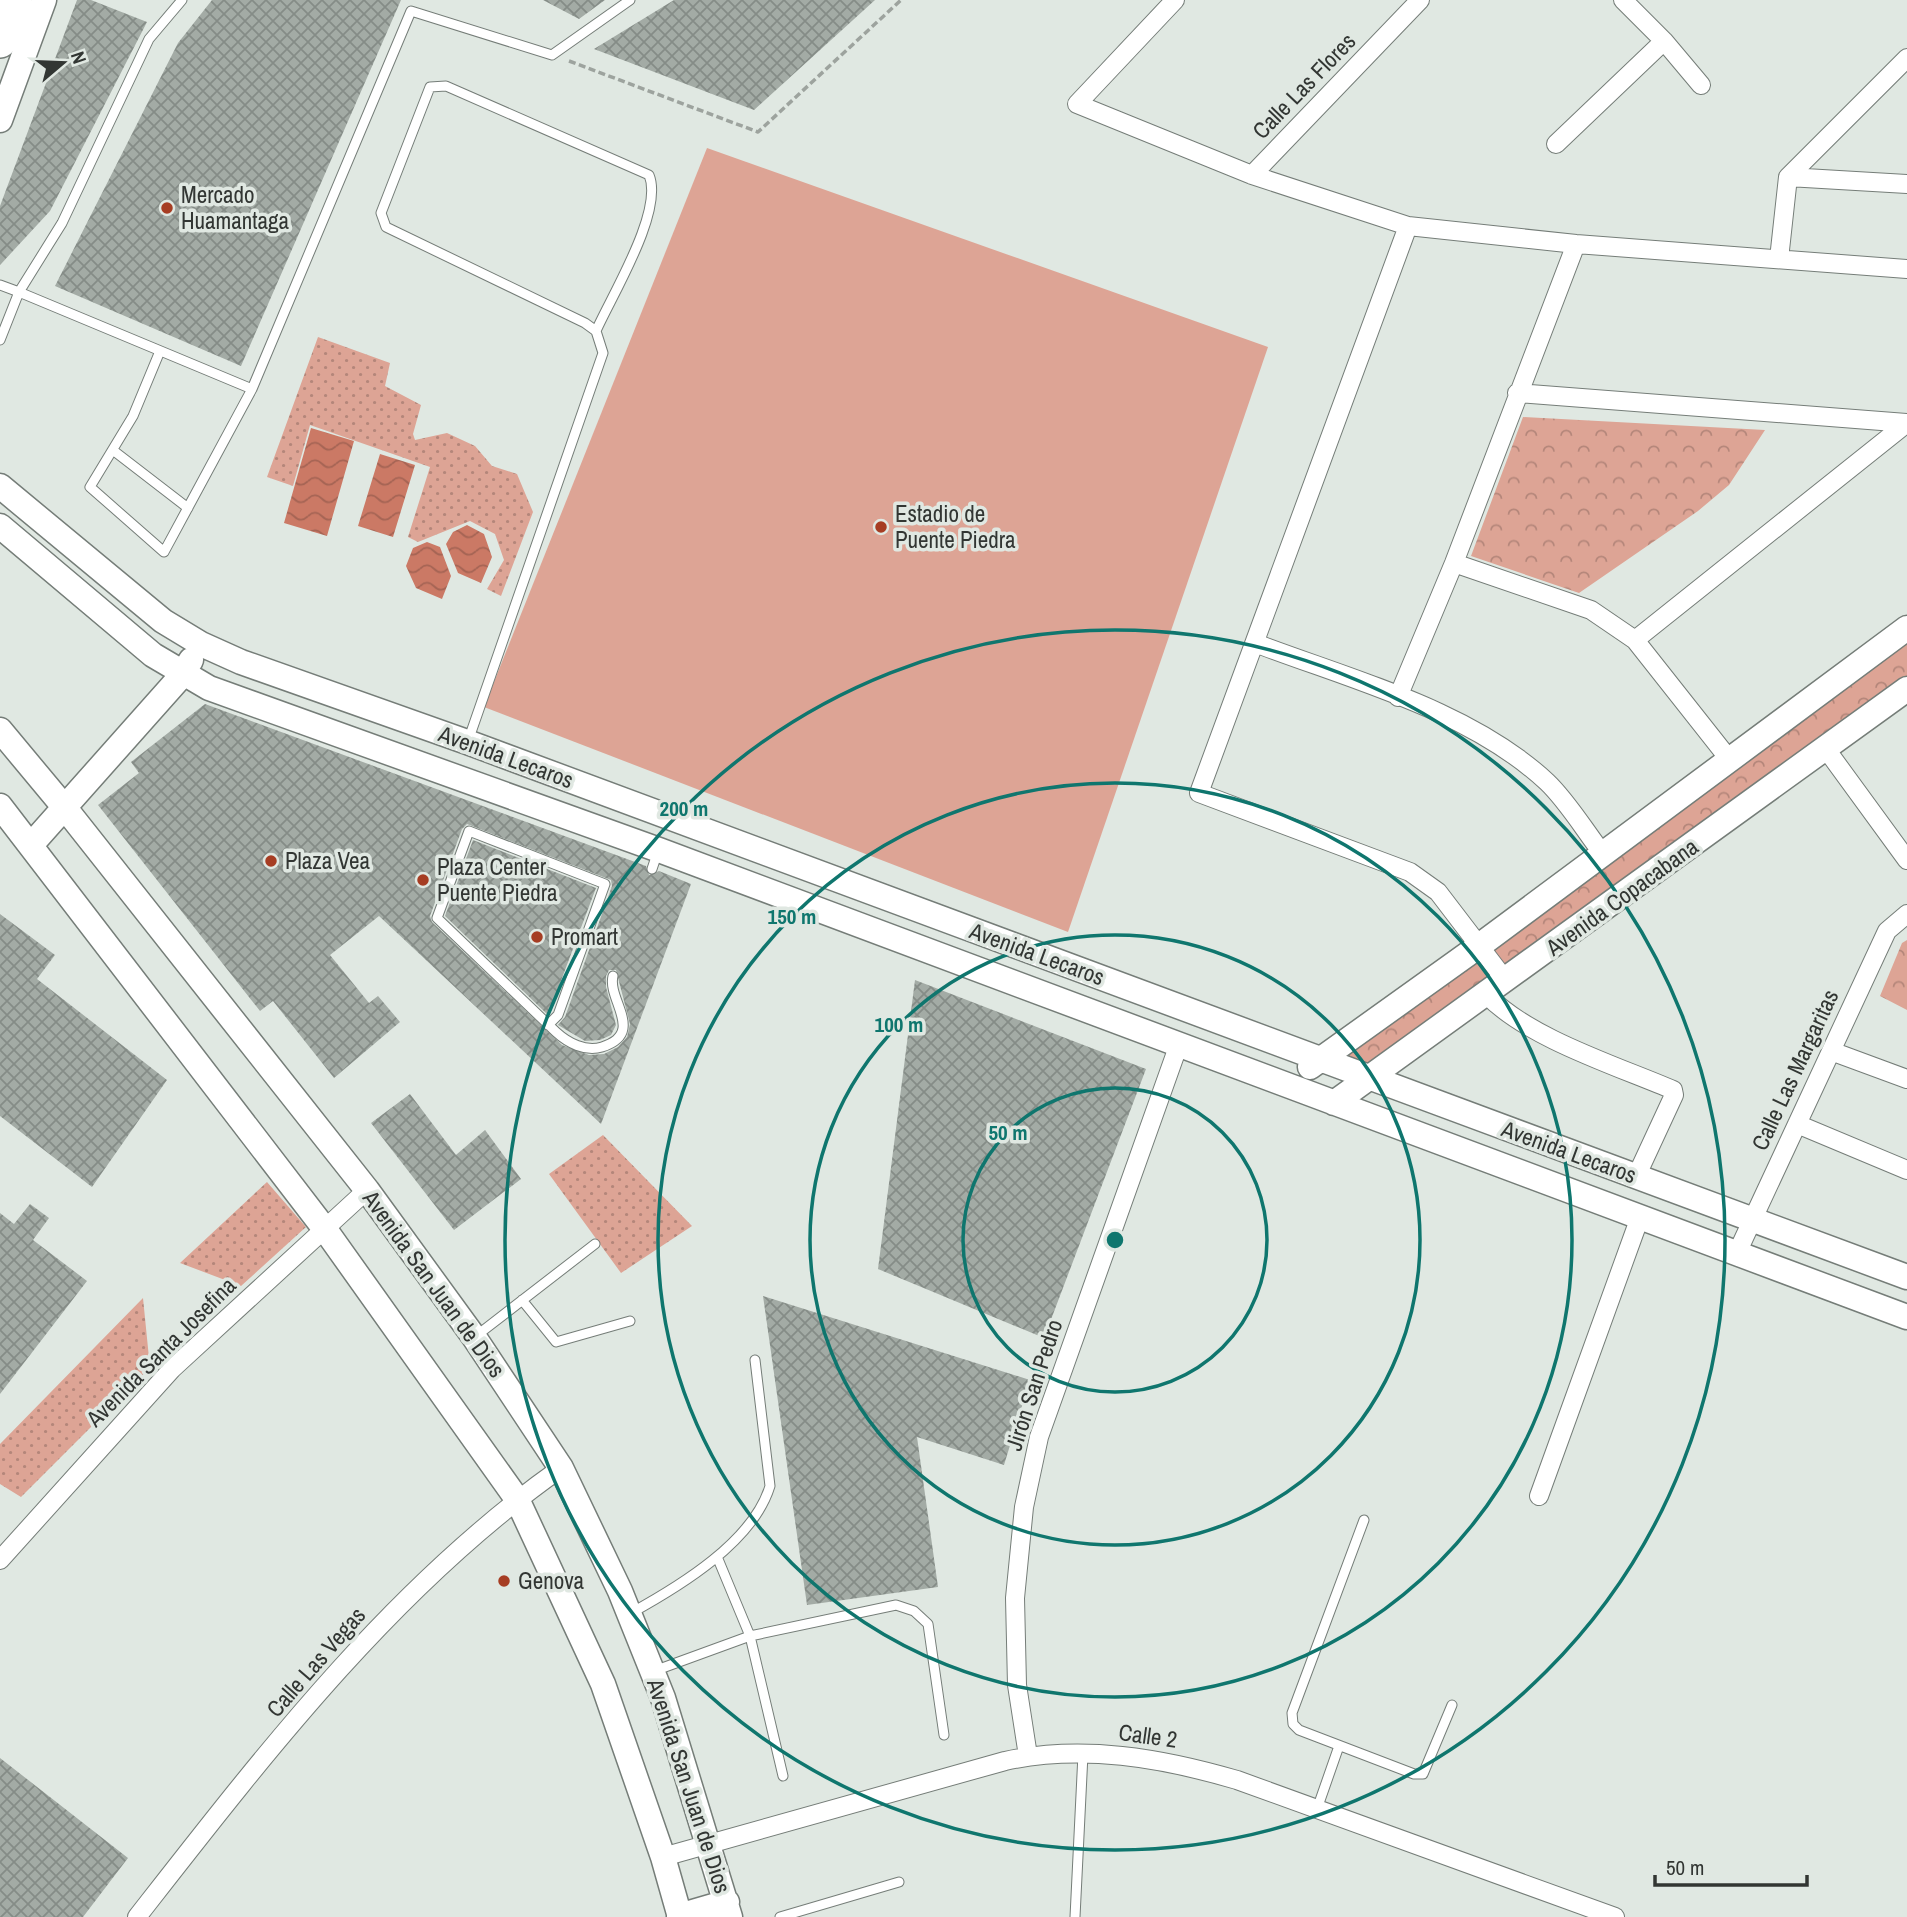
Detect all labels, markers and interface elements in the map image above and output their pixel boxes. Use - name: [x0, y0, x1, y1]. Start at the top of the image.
- street label: Calle Las Flores: [1245, 26, 1362, 145]
- north arrow: [28, 28, 98, 98]
- text: N: [65, 48, 93, 67]
- place label: Mercado Huamantaga: [181, 179, 289, 236]
- marker: Mercado Huamantaga: [159, 200, 175, 216]
- place label: Estadio de Puente Piedra: [895, 498, 1016, 555]
- marker: Estadio de Puente Piedra: [873, 519, 889, 535]
- street label: Avenida Lecaros: [434, 717, 578, 795]
- text: 200 m: [660, 794, 708, 823]
- street label: Avenida Copacabana: [1539, 831, 1704, 963]
- place label: Plaza Vea: [285, 845, 370, 876]
- place label: Plaza Center Puente Piedra: [437, 851, 558, 908]
- marker: Plaza Vea: [263, 853, 279, 869]
- marker: Plaza Center Puente Piedra: [415, 872, 431, 888]
- text: 150 m: [768, 902, 816, 931]
- street label: Avenida Lecaros: [965, 914, 1109, 992]
- place label: Promart: [551, 921, 618, 952]
- marker: Promart: [529, 929, 545, 945]
- street label: Calle Las Margaritas: [1744, 984, 1845, 1155]
- text: 100 m: [875, 1010, 923, 1039]
- street label: Avenida Lecaros: [1497, 1112, 1641, 1190]
- text: 50 m: [988, 1118, 1028, 1147]
- street label: Avenida San Juan de Dios: [355, 1183, 513, 1383]
- centre of rings: [1103, 1228, 1127, 1252]
- street label: Avenida Santa Josefina: [78, 1270, 243, 1434]
- street label: Jirón San Pedro: [998, 1315, 1069, 1454]
- place label: Genova: [518, 1565, 585, 1596]
- marker: Genova: [496, 1573, 512, 1589]
- street label: Calle Las Vegas: [259, 1600, 372, 1723]
- street label: Avenida San Juan de Dios: [640, 1674, 739, 1897]
- street label: Calle 2: [1117, 1716, 1179, 1755]
- scale bar: [1655, 1843, 1807, 1887]
- text: 50 m: [1666, 1853, 1704, 1882]

